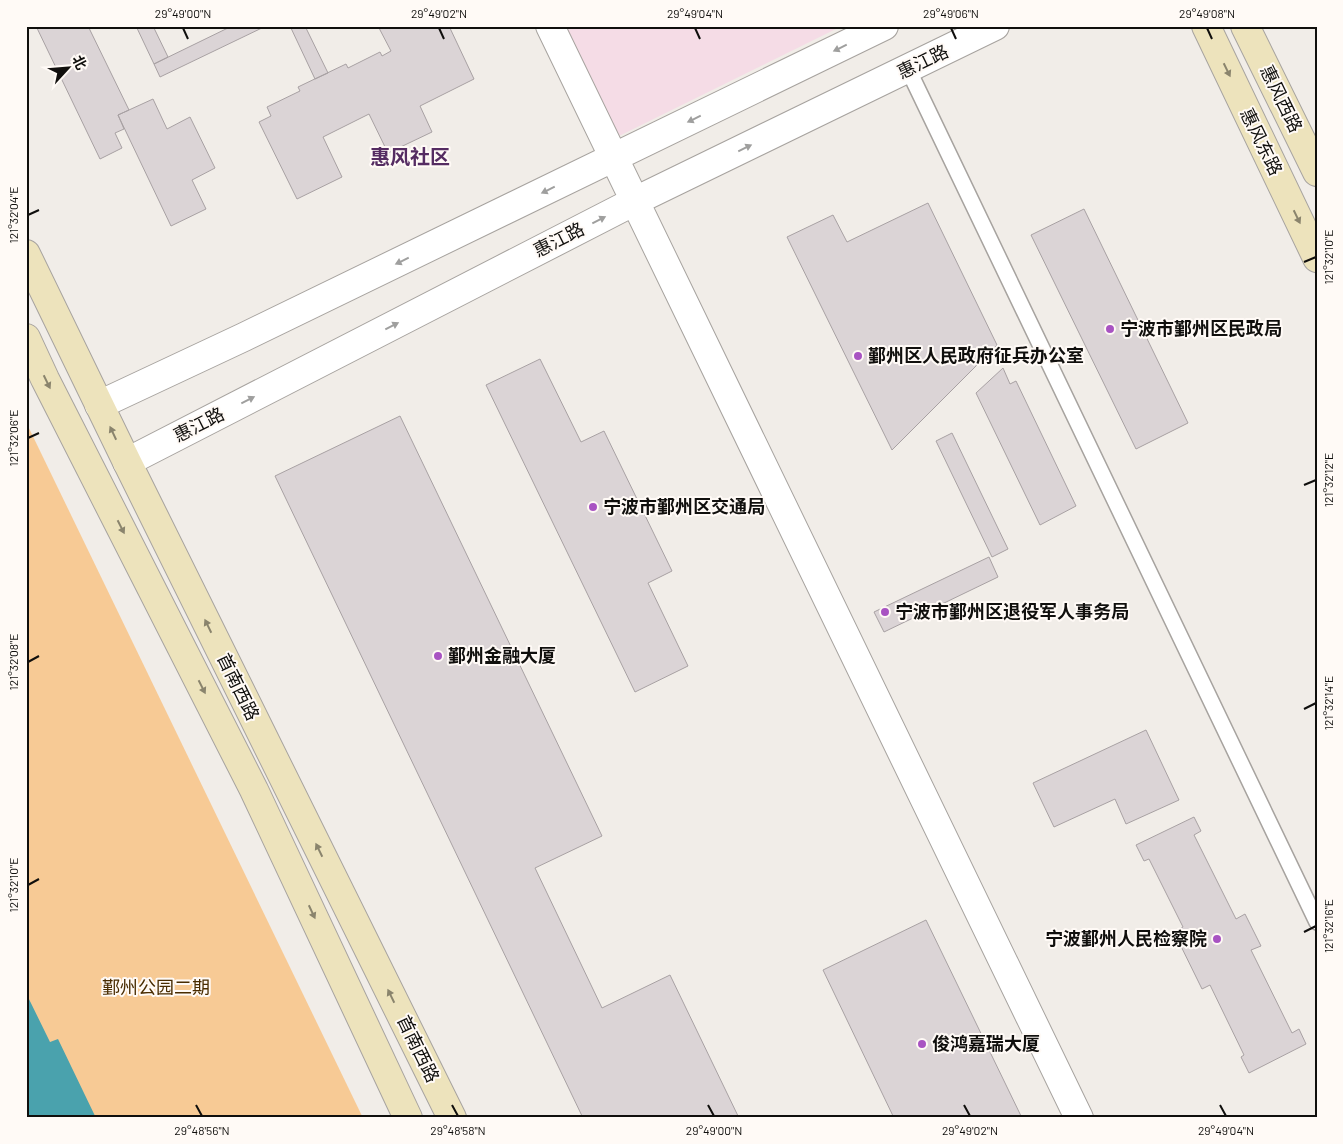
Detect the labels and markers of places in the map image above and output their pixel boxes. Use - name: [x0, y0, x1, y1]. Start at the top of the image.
- place label: 宁波市鄞州区民政局: [1120, 317, 1282, 339]
- marker: 宁波市鄞州区民政局: [1104, 323, 1116, 335]
- place label: 鄞州区人民政府征兵办公室: [868, 344, 1084, 366]
- marker: 鄞州区人民政府征兵办公室: [852, 350, 864, 362]
- place label: 宁波市鄞州区交通局: [603, 495, 765, 517]
- marker: 宁波市鄞州区交通局: [587, 501, 599, 513]
- place label: 宁波市鄞州区退役军人事务局: [895, 600, 1129, 622]
- marker: 宁波市鄞州区退役军人事务局: [879, 606, 891, 618]
- place label: 鄞州金融大厦: [448, 644, 556, 666]
- marker: 鄞州金融大厦: [432, 650, 444, 662]
- place label: 宁波鄞州人民检察院: [1045, 927, 1207, 949]
- marker: 宁波鄞州人民检察院: [1211, 933, 1223, 945]
- place label: 俊鸿嘉瑞大厦: [932, 1032, 1040, 1054]
- marker: 俊鸿嘉瑞大厦: [916, 1038, 928, 1050]

